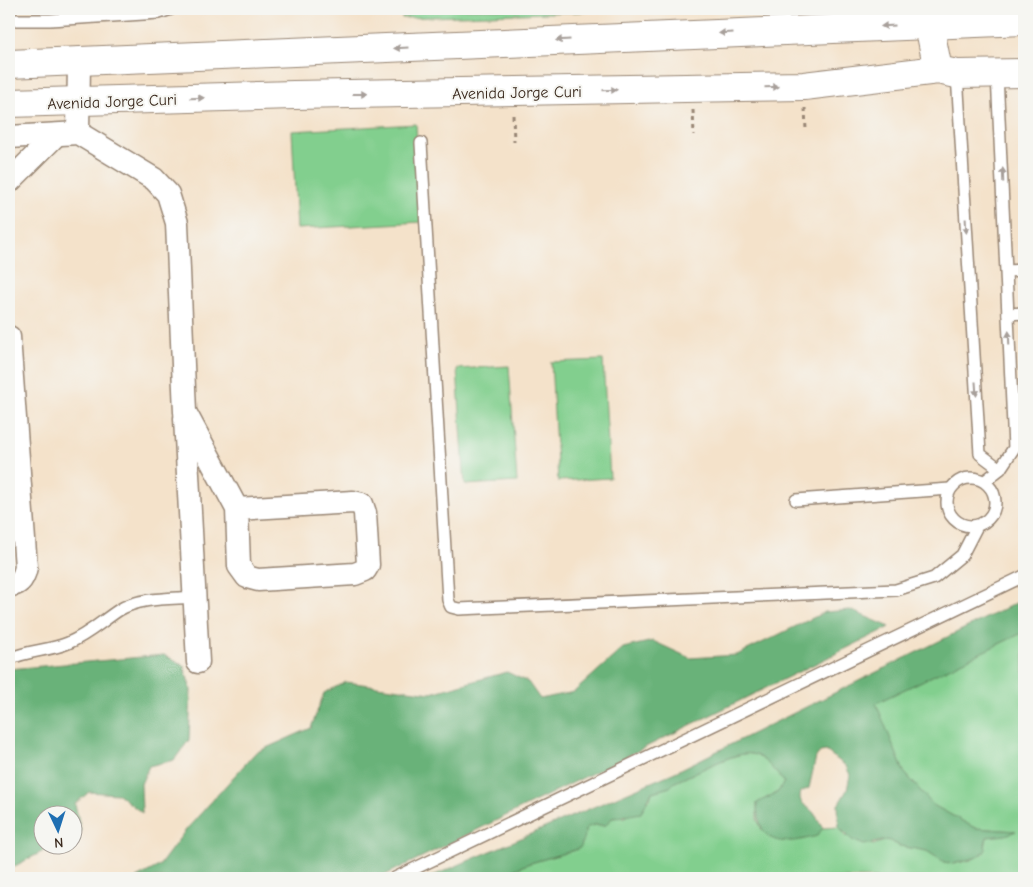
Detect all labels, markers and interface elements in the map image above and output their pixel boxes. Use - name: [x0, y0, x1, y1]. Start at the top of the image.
- one-way arrow: [880, 22, 896, 30]
- one-way arrow: [718, 30, 734, 38]
- one-way arrow: [555, 37, 571, 45]
- one-way arrow: [393, 44, 409, 52]
- one-way arrow: [765, 82, 781, 90]
- street label: Avenida Jorge Curi: [452, 83, 582, 103]
- one-way arrow: [602, 86, 618, 94]
- one-way arrow: [352, 90, 368, 98]
- street label: Avenida Jorge Curi: [47, 91, 177, 113]
- one-way arrow: [190, 94, 206, 102]
- one-way arrow: [999, 167, 1007, 183]
- one-way arrow: [963, 219, 971, 235]
- one-way arrow: [1004, 329, 1012, 345]
- one-way arrow: [972, 381, 980, 397]
- north arrow: [32, 804, 82, 854]
- text: N: [54, 834, 64, 851]

